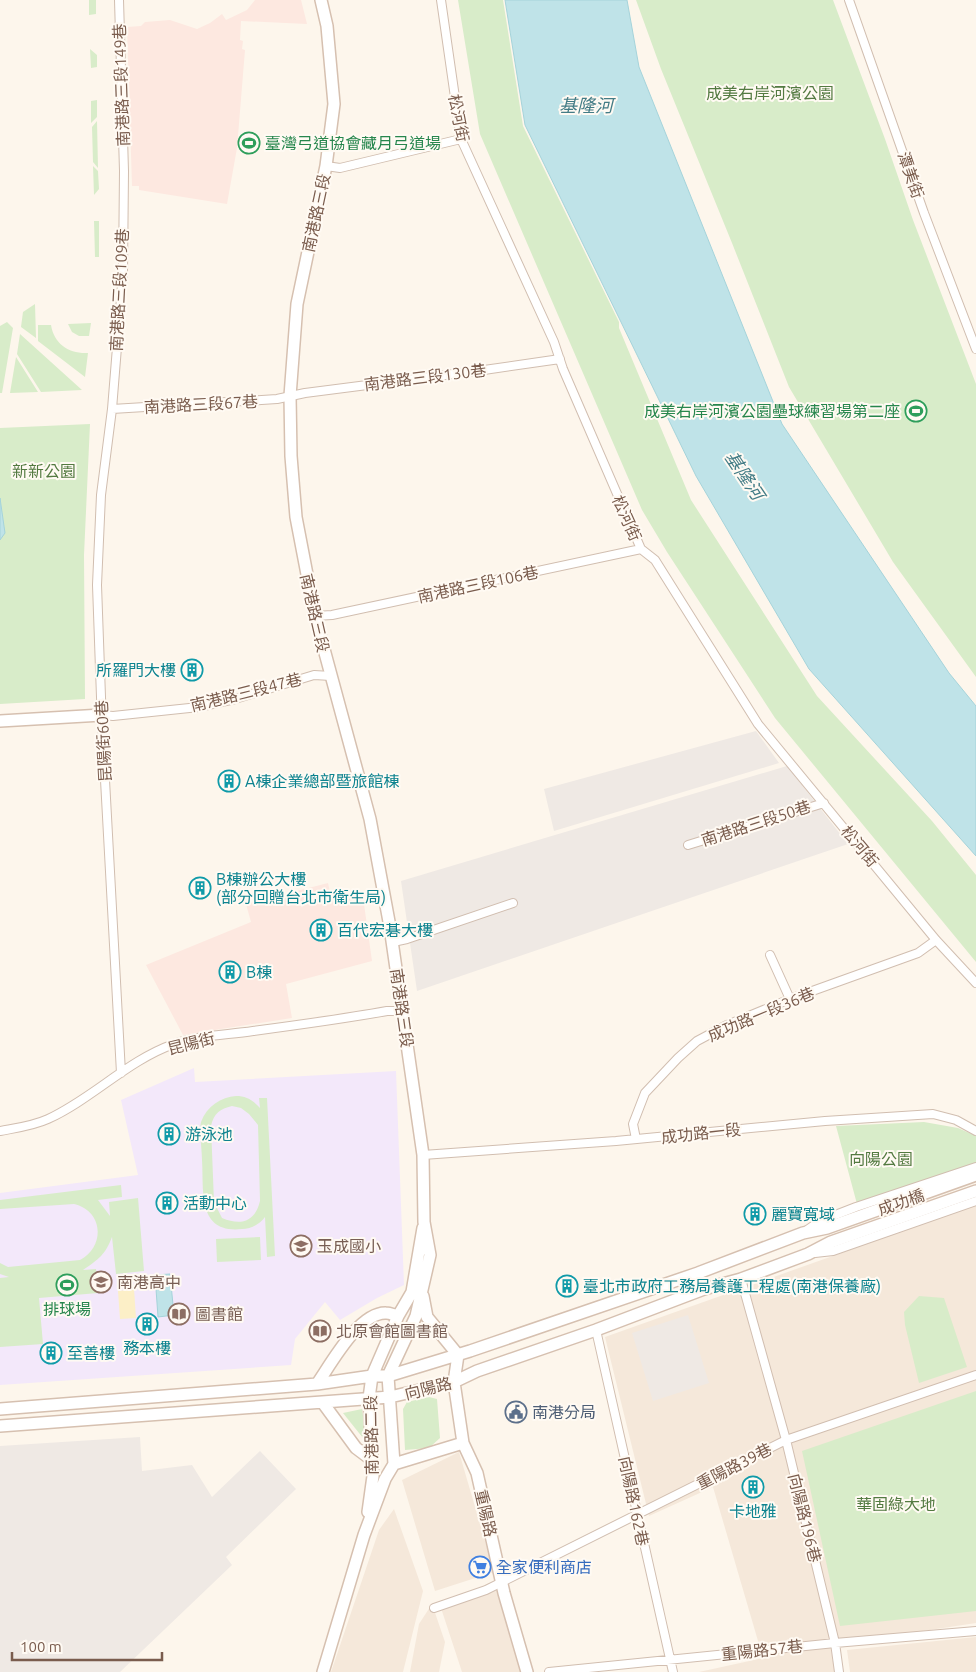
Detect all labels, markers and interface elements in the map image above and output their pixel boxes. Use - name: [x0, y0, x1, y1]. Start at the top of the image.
- street label: 南港路三段149巷: [110, 23, 132, 147]
- park label: 成美右岸河濱公園: [706, 84, 834, 102]
- street label: 松河街: [446, 93, 472, 143]
- water label: 基隆河: [559, 95, 616, 115]
- sports icon: 臺灣弓道協會藏月弓道場: [237, 131, 261, 155]
- place label: 臺灣弓道協會藏月弓道場: [265, 134, 441, 152]
- street label: 潭美街: [895, 149, 927, 201]
- street label: 南港路三段: [299, 172, 333, 254]
- street label: 南港路三段109巷: [107, 228, 131, 352]
- street label: 南港路三段130巷: [363, 361, 487, 393]
- street label: 南港路三段67巷: [144, 392, 258, 416]
- sports icon: 成美右岸河濱公園壘球練習場第二座: [904, 399, 928, 423]
- place label: 成美右岸河濱公園壘球練習場第二座: [644, 402, 900, 420]
- water label: 基隆河: [722, 447, 770, 505]
- park label: 新新公園: [12, 462, 76, 480]
- street label: 松河街: [609, 492, 645, 544]
- street label: 南港路三段106巷: [416, 562, 540, 606]
- street label: 南港路三段: [297, 572, 333, 654]
- building icon: 所羅門大樓: [180, 658, 204, 682]
- place label: 所羅門大樓: [96, 661, 176, 679]
- street label: 南港路三段47巷: [188, 669, 304, 715]
- street label: 昆陽街60巷: [92, 700, 114, 782]
- building icon: A棟企業總部暨旅館棟: [217, 769, 241, 793]
- place label: A棟企業總部暨旅館棟: [245, 772, 399, 790]
- street label: 南港路三段50巷: [699, 797, 813, 849]
- street label: 松河街: [838, 822, 882, 870]
- place label: B棟辦公大樓 (部分回贈台北市衛生局): [216, 870, 386, 907]
- building icon: B棟辦公大樓 (部分回贈台北市衛生局): [188, 876, 212, 900]
- building icon: 百代宏碁大樓: [309, 918, 333, 942]
- place label: 百代宏碁大樓: [337, 921, 433, 939]
- building icon: B棟: [218, 960, 242, 984]
- place label: B棟: [246, 963, 272, 981]
- street label: 南港路三段: [388, 967, 416, 1049]
- street label: 成功路一段36巷: [705, 983, 817, 1045]
- street label: 昆陽街: [166, 1028, 216, 1058]
- street label: 成功路一段: [660, 1120, 742, 1146]
- building icon: 游泳池: [157, 1122, 181, 1146]
- place label: 游泳池: [185, 1125, 233, 1143]
- park label: 向陽公園: [849, 1150, 913, 1168]
- street label: 成功橋: [875, 1186, 927, 1218]
- building icon: 活動中心: [155, 1191, 179, 1215]
- place label: 活動中心: [183, 1194, 247, 1212]
- building icon: 麗寶寬域: [743, 1202, 767, 1226]
- place label: 麗寶寬域: [771, 1205, 835, 1223]
- school or university icon: 玉成國小: [289, 1234, 313, 1258]
- place label: 玉成國小: [317, 1237, 381, 1255]
- school or university icon: 南港高中: [89, 1270, 113, 1294]
- sports icon: 排球場: [55, 1273, 79, 1297]
- place label: 南港高中: [117, 1273, 181, 1291]
- building icon: 臺北市政府工務局養護工程處(南港保養廠): [555, 1274, 579, 1298]
- place label: 臺北市政府工務局養護工程處(南港保養廠): [583, 1277, 881, 1296]
- place label: 排球場: [43, 1300, 91, 1318]
- library icon: 圖書館: [167, 1302, 191, 1326]
- place label: 圖書館: [195, 1305, 243, 1323]
- building icon: 務本樓: [135, 1312, 159, 1336]
- library icon: 北原會館圖書館: [308, 1319, 332, 1343]
- place label: 北原會館圖書館: [336, 1322, 448, 1340]
- place label: 務本樓: [123, 1339, 171, 1357]
- building icon: 至善樓: [39, 1341, 63, 1365]
- place label: 至善樓: [67, 1344, 115, 1362]
- street label: 向陽路: [403, 1373, 453, 1403]
- street label: 南港路二段: [361, 1395, 381, 1475]
- public building icon: 南港分局: [504, 1400, 528, 1424]
- place label: 南港分局: [532, 1403, 596, 1421]
- street label: 重陽路39巷: [693, 1439, 775, 1493]
- street label: 向陽路162巷: [616, 1455, 652, 1547]
- street label: 向陽路196巷: [785, 1472, 825, 1564]
- building icon: 卡地雅: [741, 1475, 765, 1499]
- street label: 重陽路: [472, 1488, 500, 1538]
- park label: 華固綠大地: [856, 1495, 936, 1513]
- place label: 卡地雅: [729, 1502, 777, 1520]
- supermarket icon: 全家便利商店: [468, 1555, 492, 1579]
- place label: 全家便利商店: [496, 1558, 592, 1576]
- scale bar: [12, 1630, 162, 1662]
- street label: 重陽路57巷: [720, 1637, 804, 1663]
- text: 100 m: [20, 1638, 62, 1655]

